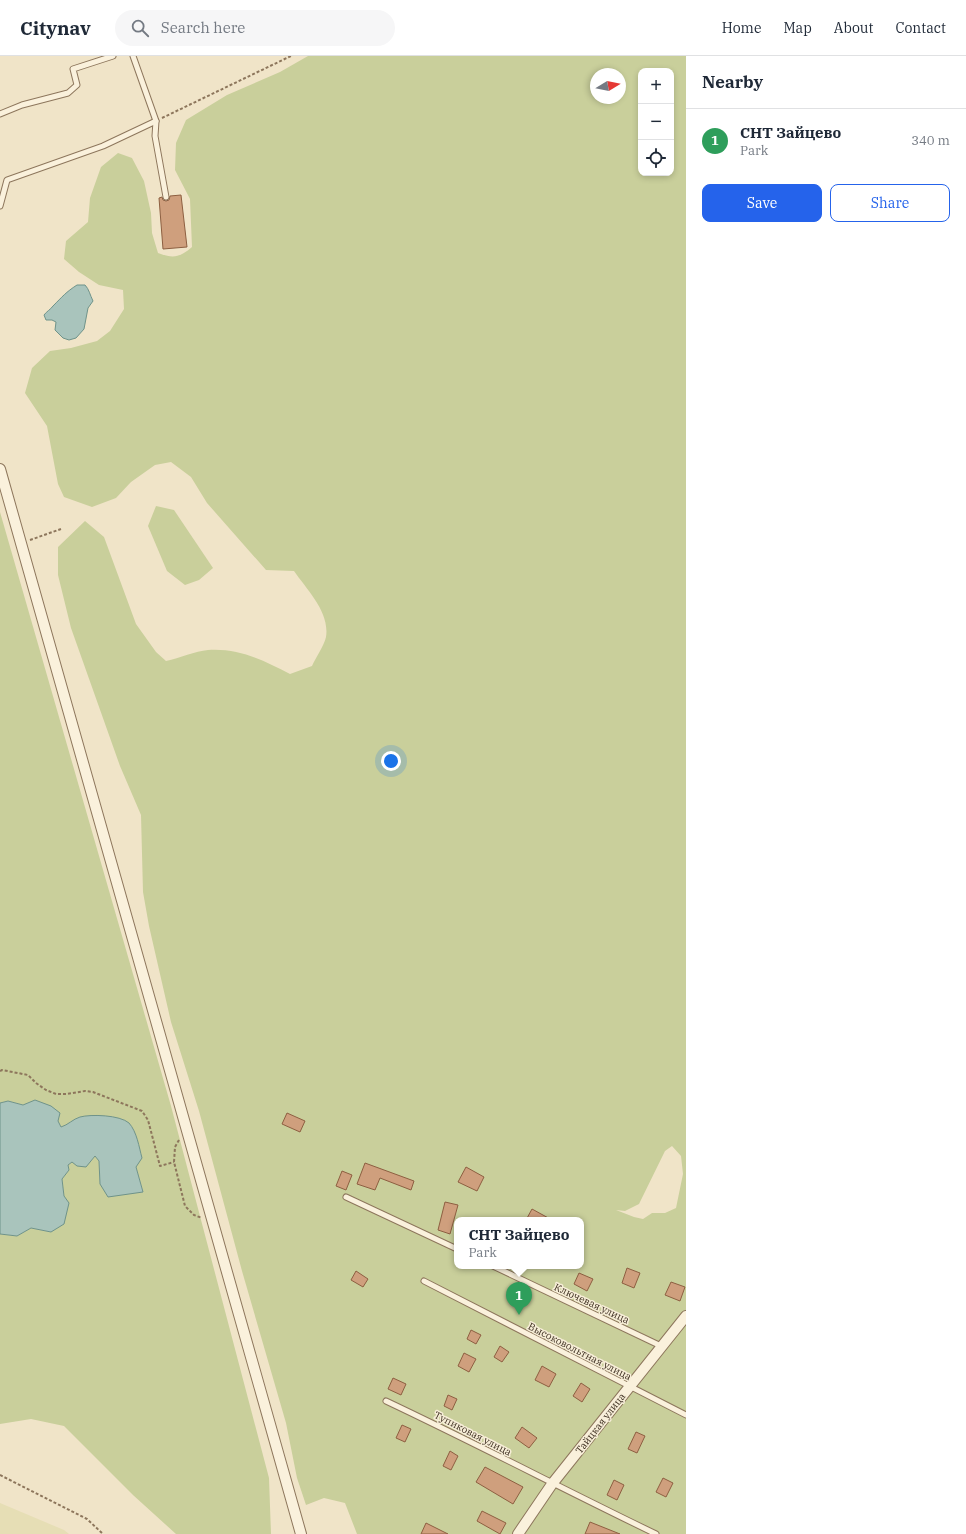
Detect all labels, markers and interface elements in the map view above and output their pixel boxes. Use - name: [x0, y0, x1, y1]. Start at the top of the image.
- search box: [115, 10, 395, 46]
- text: Citynav: [20, 16, 91, 40]
- icon: search: [129, 17, 151, 39]
- text: Search here: [161, 18, 245, 37]
- text: Home: [722, 19, 761, 37]
- text: Map: [783, 19, 812, 37]
- text: About: [834, 19, 873, 37]
- text: Contact: [895, 19, 946, 37]
- north arrow: [590, 68, 626, 104]
- map controls: [638, 68, 674, 176]
- button: +: [638, 68, 674, 104]
- text: Nearby: [702, 71, 763, 93]
- button: −: [638, 104, 674, 140]
- text: СНТ Зайцево: [740, 123, 841, 142]
- text: 1: [711, 132, 719, 149]
- text: 340 m: [911, 132, 950, 149]
- button: locate: [638, 140, 674, 176]
- text: Park: [740, 142, 768, 159]
- button: Save: [702, 184, 822, 222]
- button: Share: [830, 184, 950, 222]
- your location: [381, 751, 401, 771]
- popup: [454, 1217, 584, 1269]
- text: СНТ Зайцево: [468, 1225, 570, 1244]
- text: Park: [468, 1244, 497, 1261]
- street label: Ключевая улица: [552, 1280, 632, 1327]
- pin: 1: [506, 1282, 532, 1315]
- street label: Высоковольтная улица: [526, 1320, 634, 1383]
- street label: Тайцкая улица: [573, 1390, 629, 1456]
- street label: Тупиковая улица: [432, 1408, 514, 1459]

